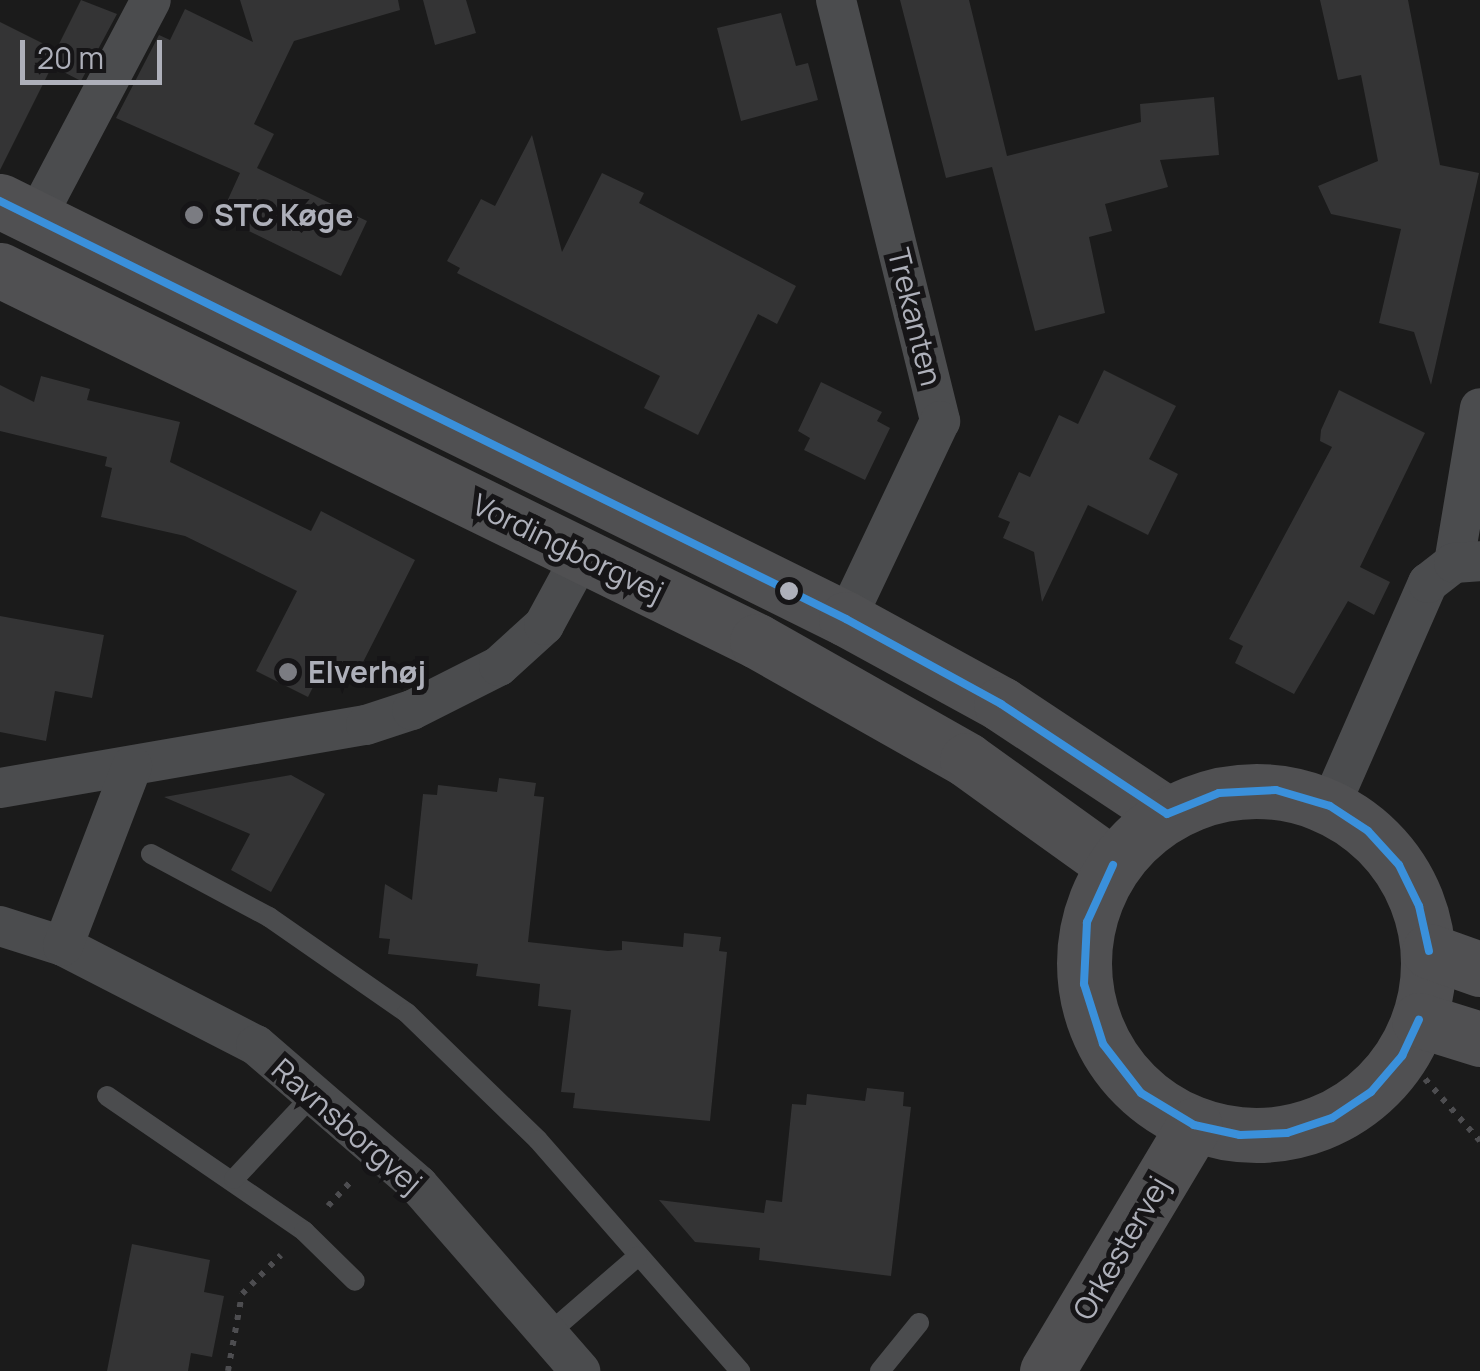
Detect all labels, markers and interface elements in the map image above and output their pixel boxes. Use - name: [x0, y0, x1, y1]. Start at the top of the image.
- scale bar: [25, 20, 168, 82]
- text: 20 m: [37, 37, 104, 78]
- place label: STC Køge: [214, 197, 353, 233]
- marker: STC Køge: [183, 204, 205, 226]
- street label: Trekanten: [881, 245, 949, 389]
- street label: Vordingborgvej: [467, 486, 669, 610]
- unlabelled marker: [779, 581, 799, 601]
- place label: Elverhøj: [308, 654, 426, 690]
- marker: Elverhøj: [277, 661, 299, 683]
- street label: Ravnsborgvej: [265, 1051, 429, 1201]
- street label: Orkestervej: [1065, 1170, 1177, 1326]

